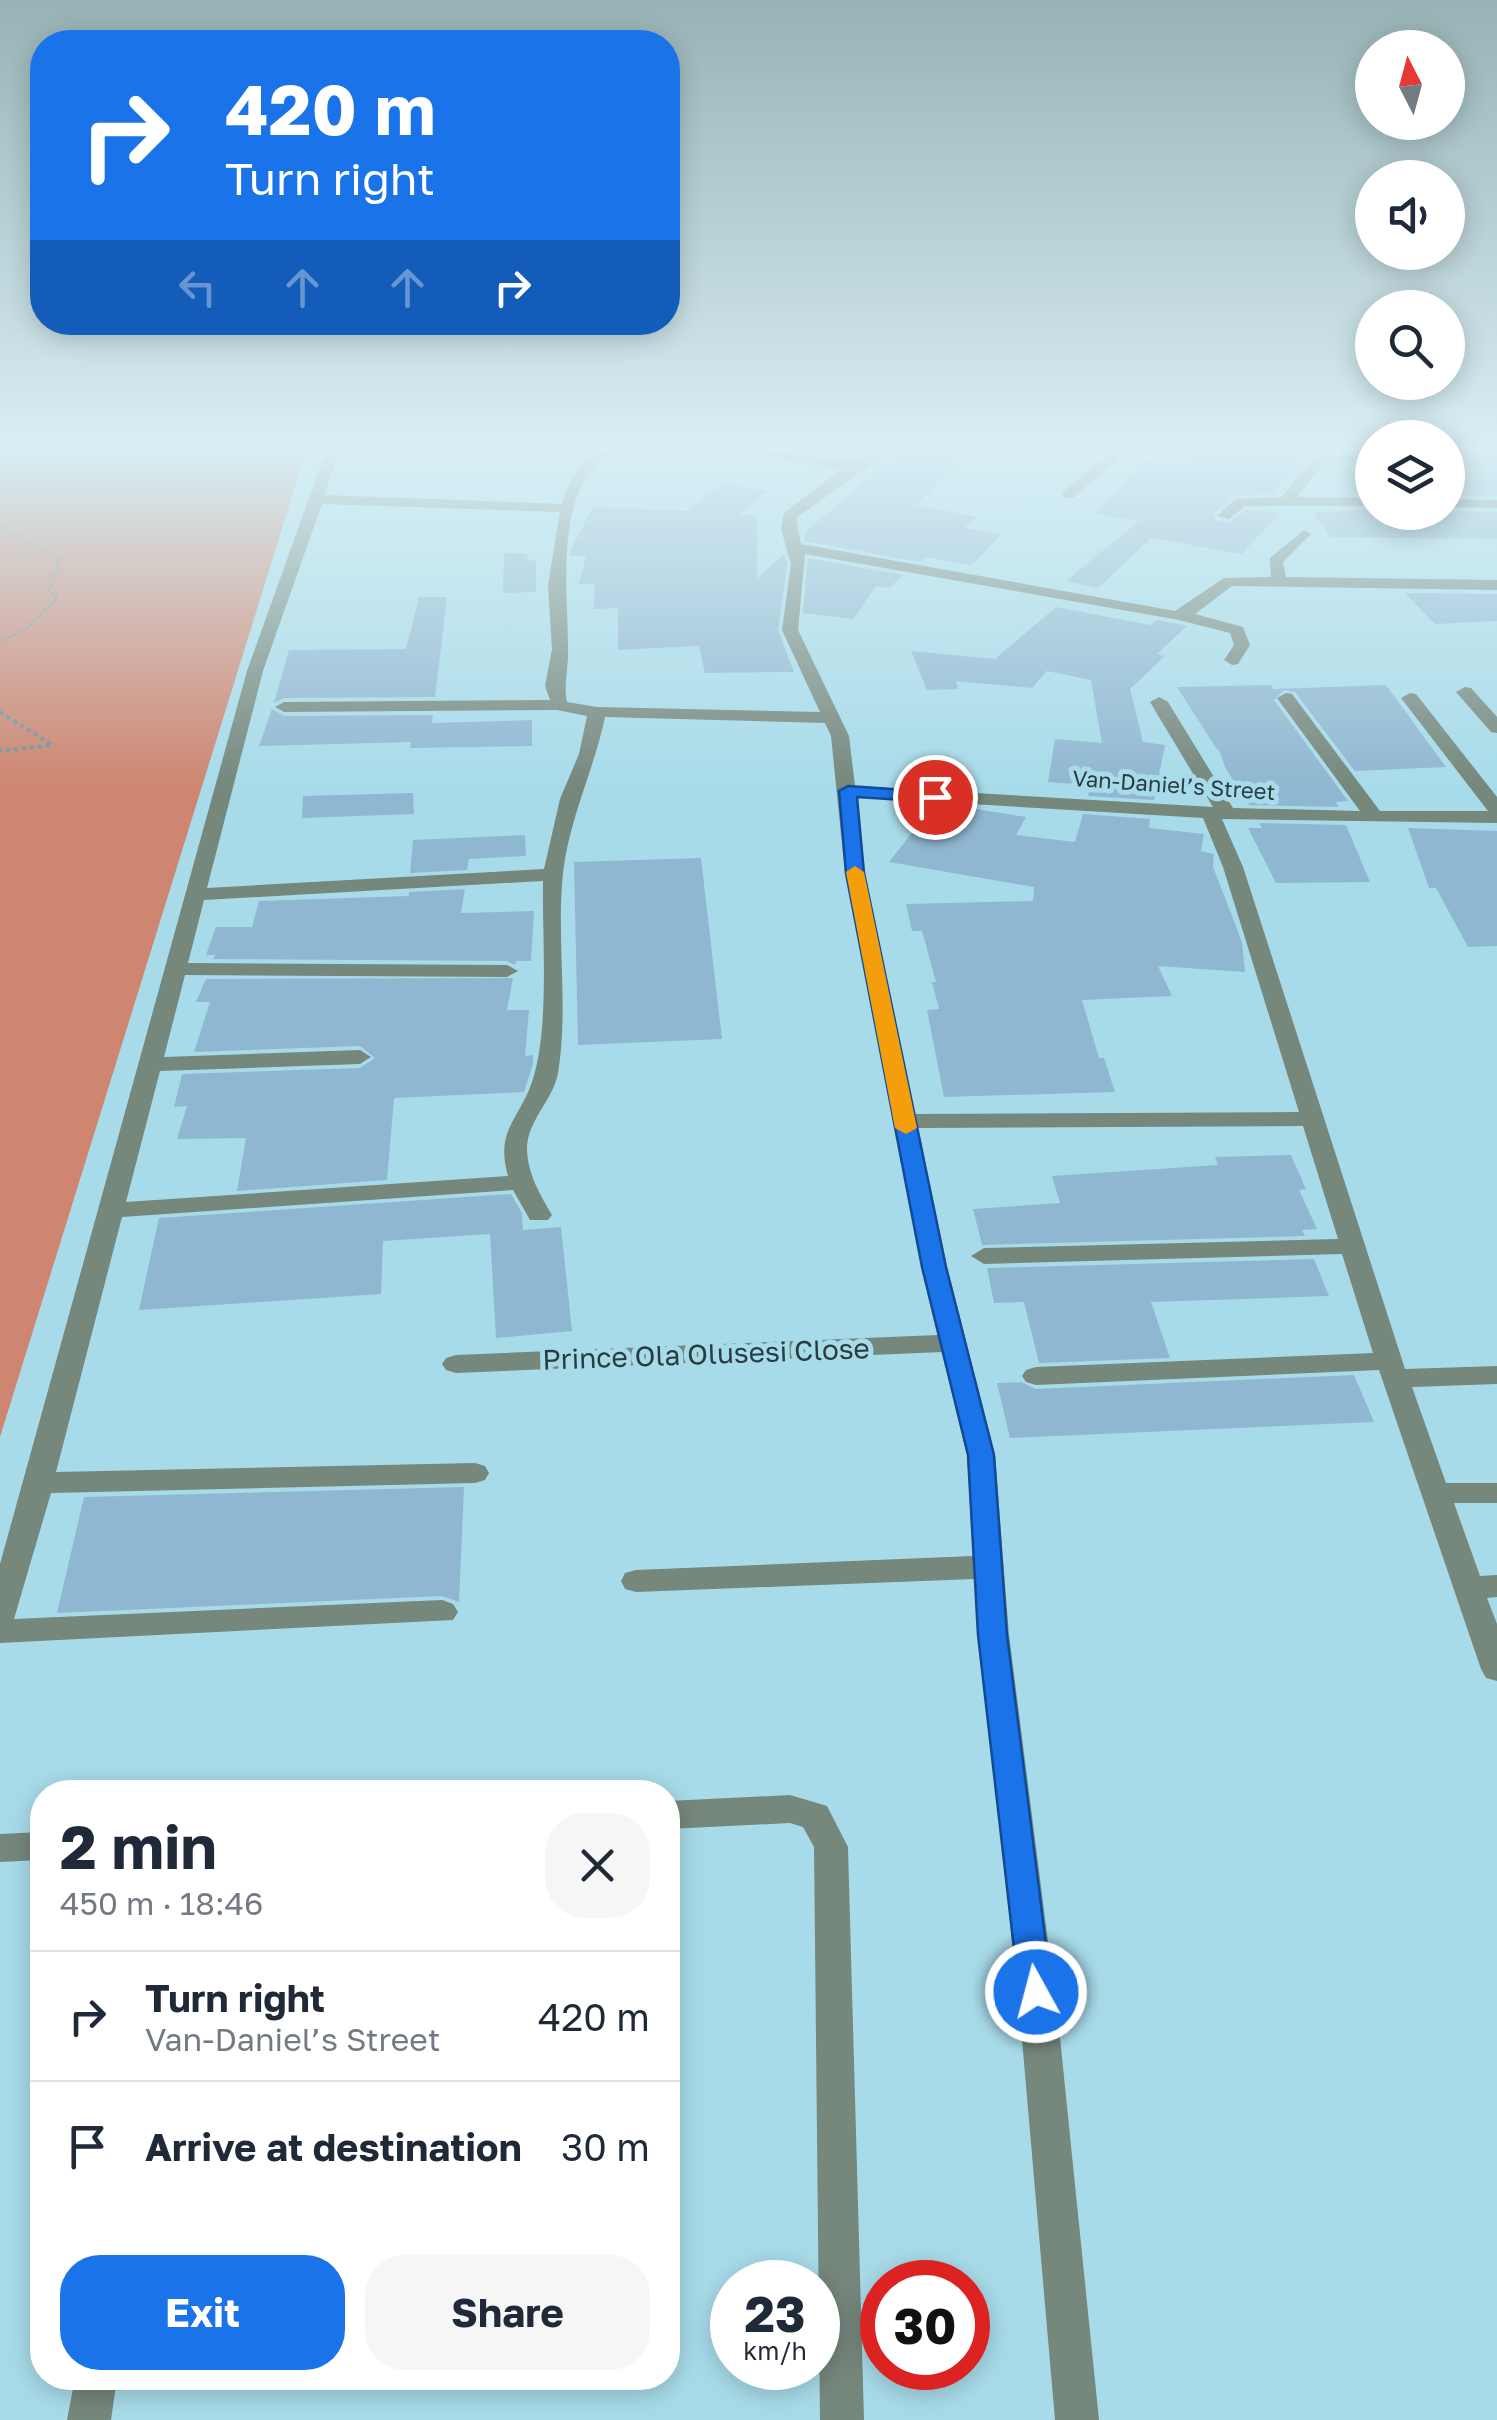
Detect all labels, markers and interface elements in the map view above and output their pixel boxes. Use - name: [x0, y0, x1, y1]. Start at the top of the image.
- north arrow: [1355, 30, 1465, 140]
- map controls: [1355, 30, 1465, 530]
- text: 420 m: [225, 66, 436, 150]
- icon: right: [60, 70, 190, 200]
- text: Turn right: [225, 151, 435, 205]
- button: sound: [1355, 160, 1465, 270]
- icon: left: [170, 260, 225, 315]
- icon: ahead: [275, 260, 330, 315]
- icon: ahead: [380, 260, 435, 315]
- icon: right: [485, 260, 540, 315]
- button: search: [1355, 290, 1465, 400]
- button: layers: [1355, 420, 1465, 530]
- pin: [893, 755, 978, 840]
- street label: Van-Daniel’s Street: [1072, 764, 1276, 805]
- icon: arrive: [908, 770, 963, 825]
- street label: Prince Ola Olusesi Close: [542, 1331, 870, 1376]
- text: 2 min: [60, 1810, 217, 1882]
- button: close: [545, 1813, 650, 1918]
- text: 450 m · 18:46: [60, 1884, 263, 1922]
- position arrow: [984, 1940, 1088, 2044]
- text: Turn right: [145, 1975, 325, 2020]
- icon: right: [60, 1989, 115, 2044]
- text: 420 m: [538, 1994, 650, 2039]
- text: Van-Daniel’s Street: [145, 2020, 441, 2058]
- icon: arrive: [60, 2119, 115, 2174]
- text: Arrive at destination: [145, 2124, 522, 2169]
- text: 30 m: [561, 2124, 650, 2169]
- button: Exit: [60, 2255, 345, 2370]
- button: Share: [365, 2255, 650, 2370]
- speed limit sign: 30: [860, 2260, 990, 2390]
- text: 23: [744, 2283, 805, 2343]
- text: km/h: [743, 2335, 807, 2366]

